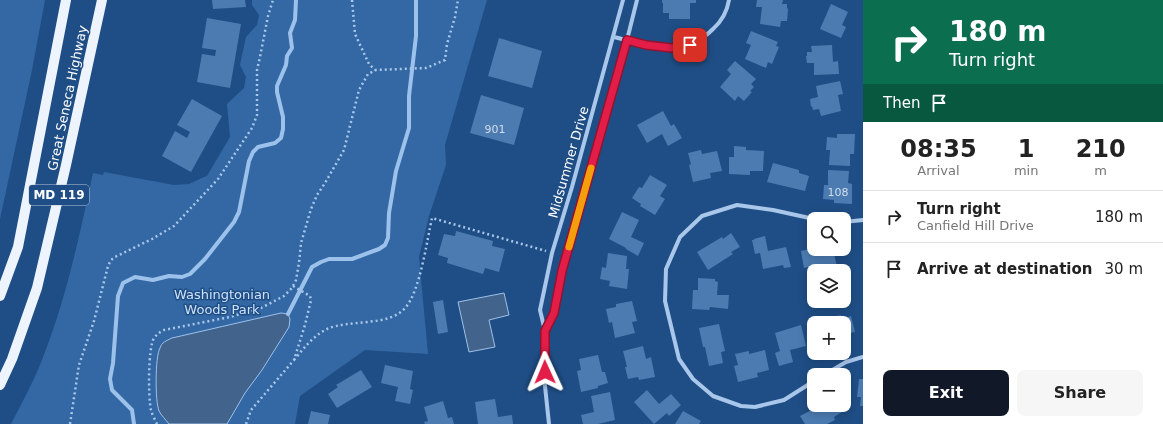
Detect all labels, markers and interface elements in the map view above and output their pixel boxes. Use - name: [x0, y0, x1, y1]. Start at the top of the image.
- text: 180 m: [949, 15, 1046, 48]
- icon: right: [883, 16, 935, 68]
- street label: Great Seneca Highway: [45, 24, 90, 172]
- pin: [673, 28, 707, 62]
- icon: arrive: [679, 34, 701, 56]
- text: Turn right: [949, 49, 1035, 70]
- icon: arrive: [928, 92, 950, 114]
- text: Then: [883, 94, 920, 112]
- street label: Midsummer Drive: [545, 105, 592, 220]
- house number: 901: [485, 123, 506, 136]
- text: 08:35: [900, 135, 977, 163]
- text: 1: [1018, 135, 1034, 163]
- text: 210: [1076, 135, 1126, 163]
- text: Arrival: [917, 163, 960, 178]
- text: min: [1014, 163, 1038, 178]
- text: m: [1094, 163, 1107, 178]
- road number: MD 119: [29, 185, 89, 205]
- house number: 108: [828, 186, 849, 199]
- text: Turn right: [917, 200, 1001, 218]
- icon: right: [883, 206, 905, 228]
- text: 180 m: [1095, 208, 1143, 226]
- map controls: [807, 212, 851, 412]
- button: search: [807, 212, 851, 256]
- text: Canfield Hill Drive: [917, 218, 1034, 233]
- icon: arrive: [883, 258, 905, 280]
- text: Arrive at destination: [917, 260, 1092, 278]
- text: 30 m: [1105, 260, 1143, 278]
- button: layers: [807, 264, 851, 308]
- park label: Washingtonian Woods Park: [174, 287, 270, 317]
- button: +: [807, 316, 851, 360]
- position arrow: [524, 351, 566, 393]
- button: −: [807, 368, 851, 412]
- button: Exit: [883, 370, 1009, 416]
- button: Share: [1017, 370, 1143, 416]

